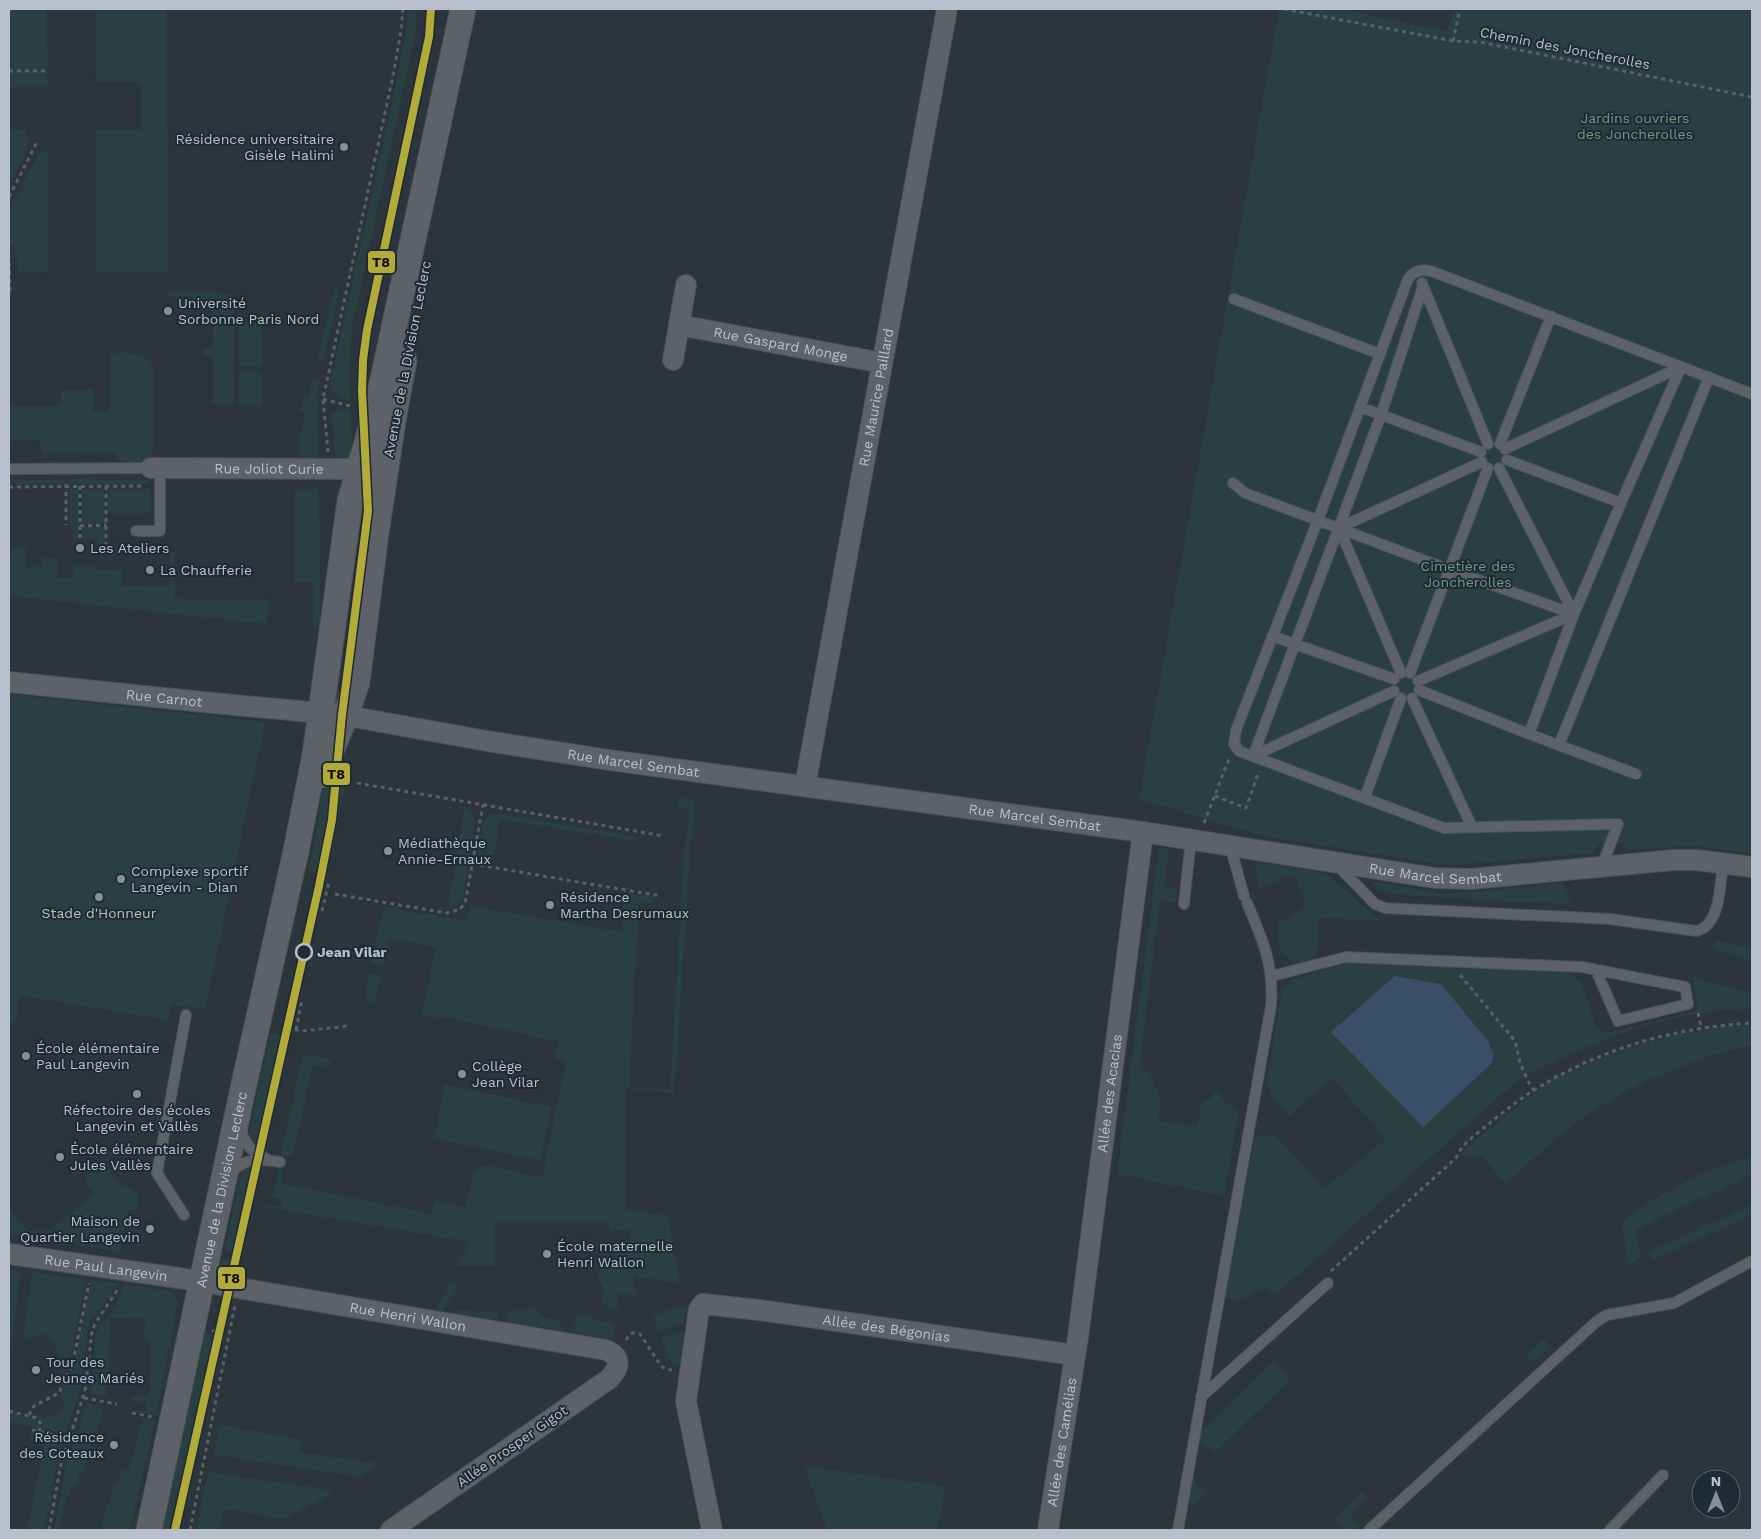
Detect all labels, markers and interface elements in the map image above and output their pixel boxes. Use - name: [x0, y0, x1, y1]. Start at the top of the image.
- street label: Chemin des Joncherolles: [1479, 24, 1651, 72]
- park label: Jardins ouvriers des Joncherolles: [1577, 110, 1693, 142]
- place label: Résidence universitaire Gisèle Halimi: [176, 131, 334, 163]
- marker: Résidence universitaire Gisèle Halimi: [338, 141, 350, 153]
- line badge: T8: [367, 250, 396, 274]
- text: T8: [372, 254, 390, 270]
- street label: Avenue de la Division Leclerc: [380, 259, 434, 459]
- place label: Université Sorbonne Paris Nord: [178, 295, 319, 327]
- marker: Université Sorbonne Paris Nord: [162, 305, 174, 317]
- street label: Rue Gaspard Monge: [712, 324, 849, 364]
- street label: Rue Maurice Paillard: [856, 327, 896, 468]
- street label: Rue Joliot Curie: [214, 460, 324, 477]
- place label: Les Ateliers: [90, 540, 169, 556]
- marker: Les Ateliers: [74, 542, 86, 554]
- park label: Cimetière des Joncherolles: [1421, 558, 1515, 590]
- place label: La Chaufferie: [160, 562, 252, 578]
- marker: La Chaufferie: [144, 564, 156, 576]
- street label: Rue Carnot: [125, 686, 203, 710]
- street label: Rue Marcel Sembat: [566, 746, 701, 780]
- line badge: T8: [322, 762, 351, 786]
- text: T8: [327, 766, 345, 782]
- street label: Rue Marcel Sembat: [968, 801, 1102, 834]
- place label: Médiathèque Annie-Ernaux: [398, 835, 491, 867]
- marker: Médiathèque Annie-Ernaux: [382, 845, 394, 857]
- street label: Rue Marcel Sembat: [1368, 860, 1502, 887]
- place label: Complexe sportif Langevin - Dian: [131, 863, 249, 895]
- marker: Complexe sportif Langevin - Dian: [115, 873, 127, 885]
- place label: Résidence Martha Desrumaux: [560, 889, 689, 921]
- marker: Stade d'Honneur: [93, 891, 105, 903]
- marker: Résidence Martha Desrumaux: [544, 899, 556, 911]
- place label: Stade d'Honneur: [42, 905, 157, 921]
- marker: Jean Vilar: [295, 943, 313, 961]
- place label: Jean Vilar: [317, 944, 387, 960]
- street label: Allée des Acacias: [1094, 1033, 1125, 1153]
- place label: École élémentaire Paul Langevin: [36, 1040, 160, 1072]
- marker: École élémentaire Paul Langevin: [20, 1050, 32, 1062]
- place label: Collège Jean Vilar: [472, 1058, 540, 1090]
- marker: Collège Jean Vilar: [456, 1068, 468, 1080]
- marker: Réfectoire des écoles Langevin et Vallès: [131, 1088, 143, 1100]
- street label: Avenue de la Division Leclerc: [193, 1090, 250, 1289]
- place label: Réfectoire des écoles Langevin et Vallès: [63, 1102, 211, 1134]
- place label: École élémentaire Jules Vallès: [70, 1141, 194, 1173]
- marker: École élémentaire Jules Vallès: [54, 1151, 66, 1163]
- place label: Maison de Quartier Langevin: [20, 1213, 140, 1245]
- marker: Maison de Quartier Langevin: [144, 1223, 156, 1235]
- place label: École maternelle Henri Wallon: [557, 1238, 673, 1270]
- marker: École maternelle Henri Wallon: [541, 1248, 553, 1260]
- street label: Rue Paul Langevin: [43, 1251, 169, 1284]
- line badge: T8: [217, 1266, 246, 1290]
- text: T8: [222, 1270, 240, 1286]
- street label: Rue Henri Wallon: [349, 1299, 468, 1334]
- street label: Allée des Bégonias: [822, 1311, 951, 1345]
- place label: Tour des Jeunes Mariés: [46, 1354, 144, 1386]
- marker: Tour des Jeunes Mariés: [30, 1364, 42, 1376]
- street label: Allée des Camélias: [1044, 1377, 1080, 1508]
- street label: Allée Prosper Gigot: [454, 1402, 570, 1490]
- place label: Résidence des Coteaux: [19, 1429, 104, 1461]
- marker: Résidence des Coteaux: [108, 1439, 120, 1451]
- north arrow: [1691, 1469, 1741, 1519]
- text: N: [1711, 1473, 1721, 1489]

